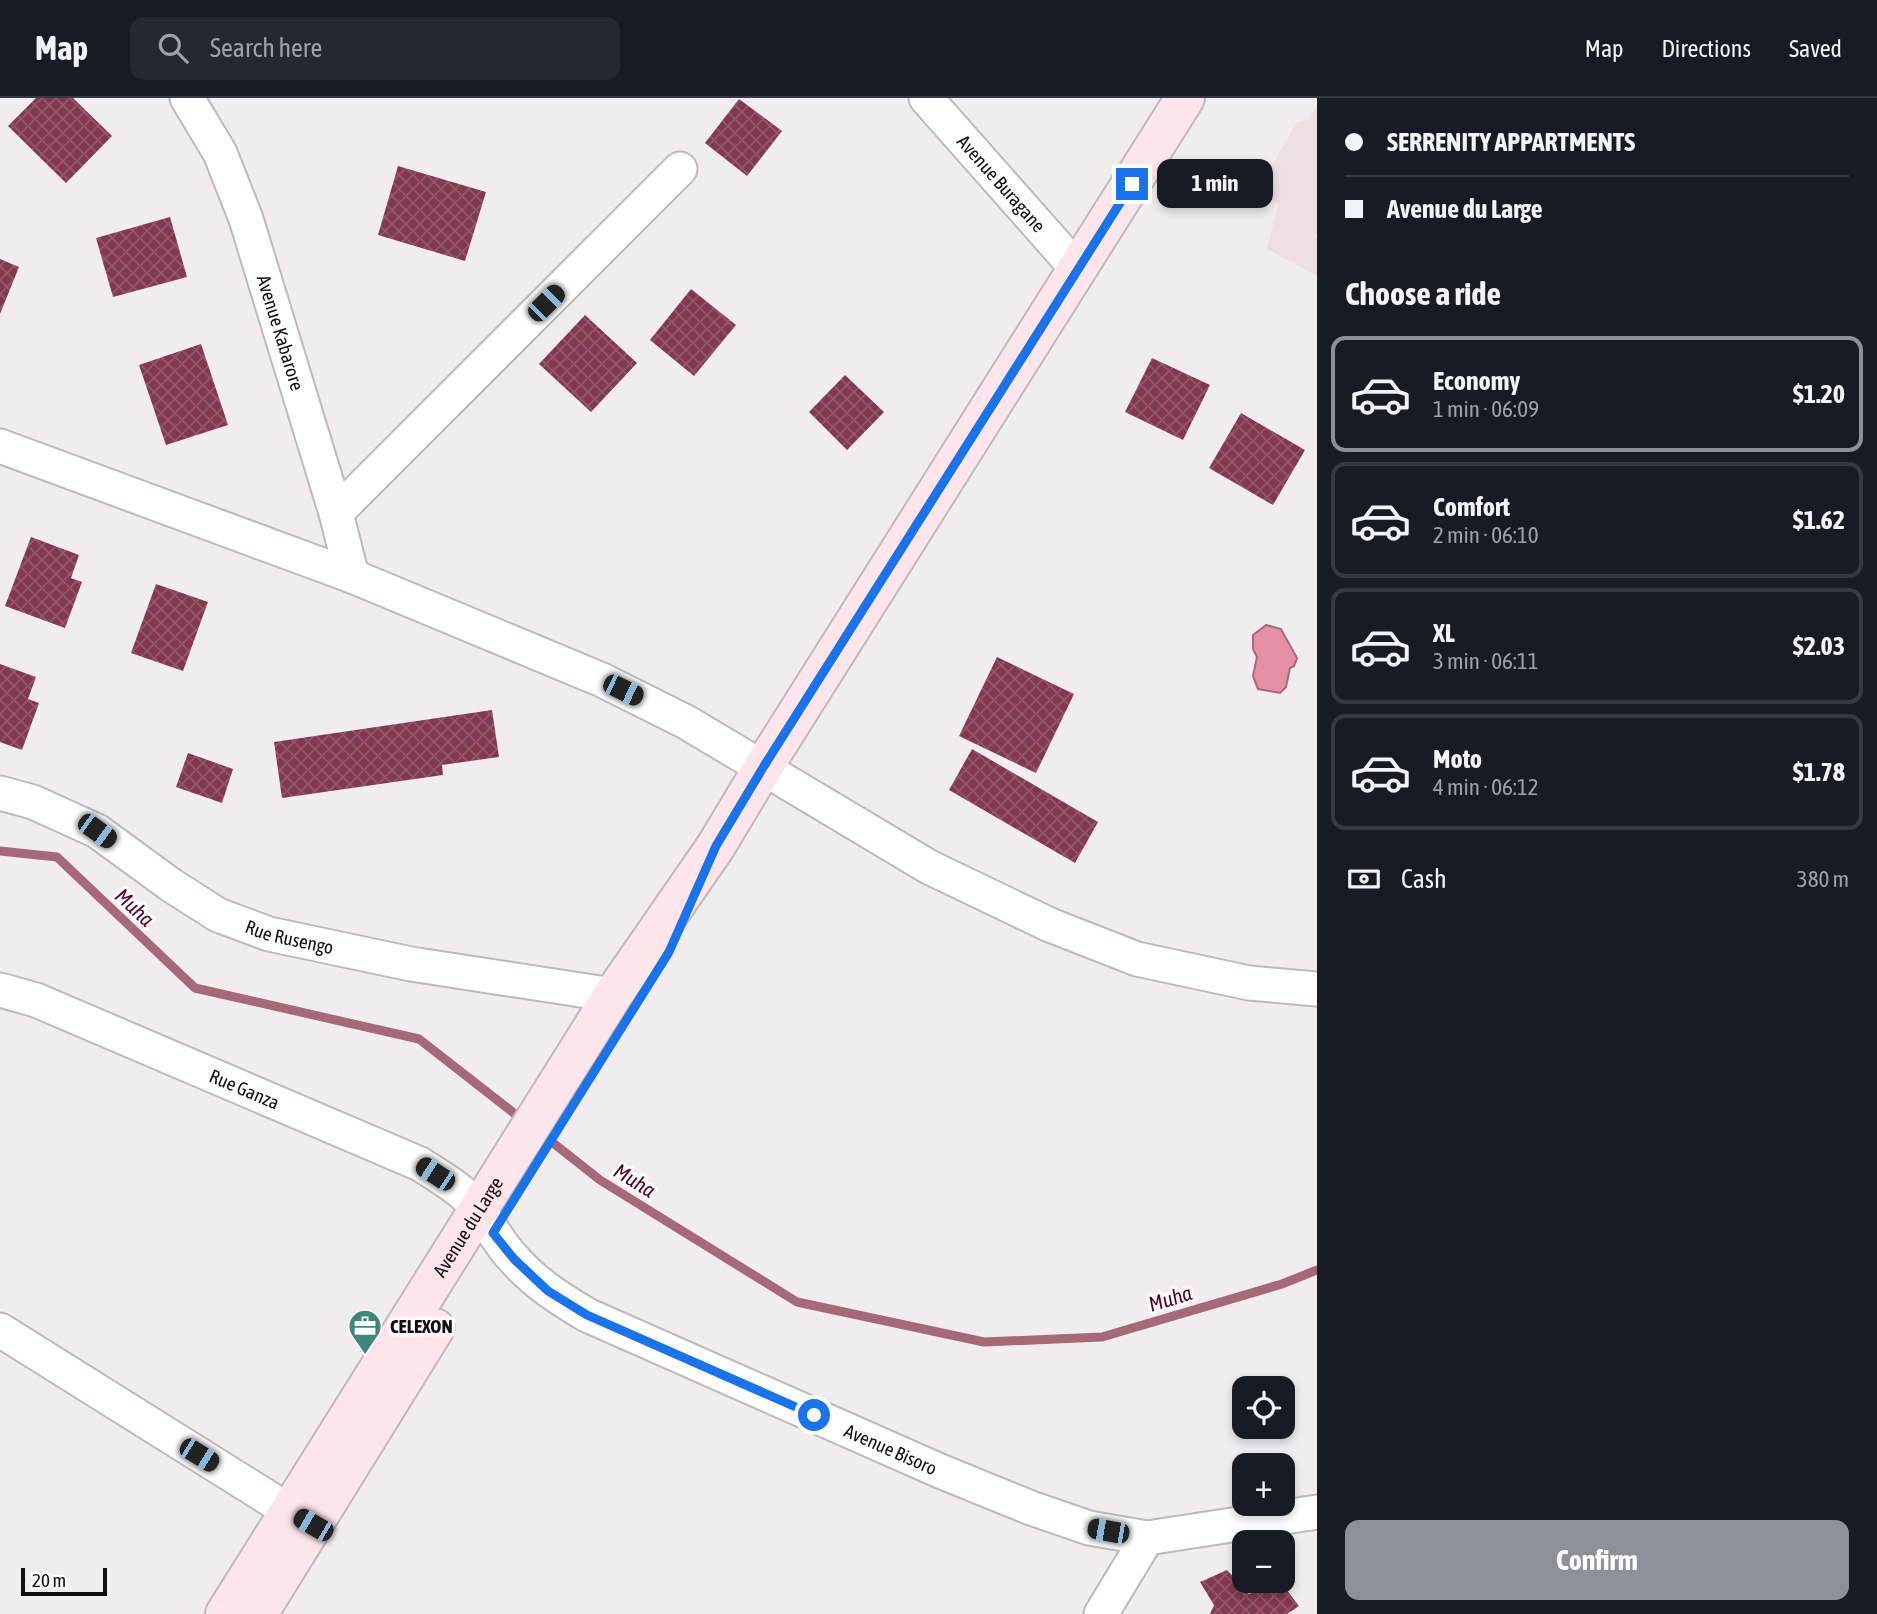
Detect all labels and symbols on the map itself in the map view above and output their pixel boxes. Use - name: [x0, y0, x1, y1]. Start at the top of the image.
- street label: Avenue Buragane: [953, 130, 1050, 236]
- callout: 1 min: [1156, 160, 1272, 208]
- route end: [1116, 168, 1148, 200]
- street label: Avenue Kabarore: [253, 272, 309, 393]
- car: [524, 281, 569, 325]
- car: [600, 671, 647, 709]
- car: [74, 810, 121, 852]
- water label: Muha: [111, 883, 160, 931]
- street label: Rue Rusengo: [242, 915, 336, 958]
- street label: Rue Ganza: [206, 1064, 283, 1114]
- car: [412, 1154, 459, 1194]
- water label: Muha: [610, 1158, 660, 1202]
- street label: Avenue du Large: [428, 1173, 507, 1281]
- water label: Muha: [1145, 1280, 1195, 1316]
- office icon: CELEXON: [346, 1307, 384, 1356]
- place label: CELEXON: [390, 1315, 453, 1337]
- route start: [798, 1399, 830, 1431]
- street label: Avenue Bisoro: [841, 1419, 941, 1479]
- car: [176, 1435, 223, 1475]
- car: [290, 1505, 337, 1545]
- car: [1086, 1517, 1131, 1545]
- scale bar: [21, 1565, 107, 1597]

